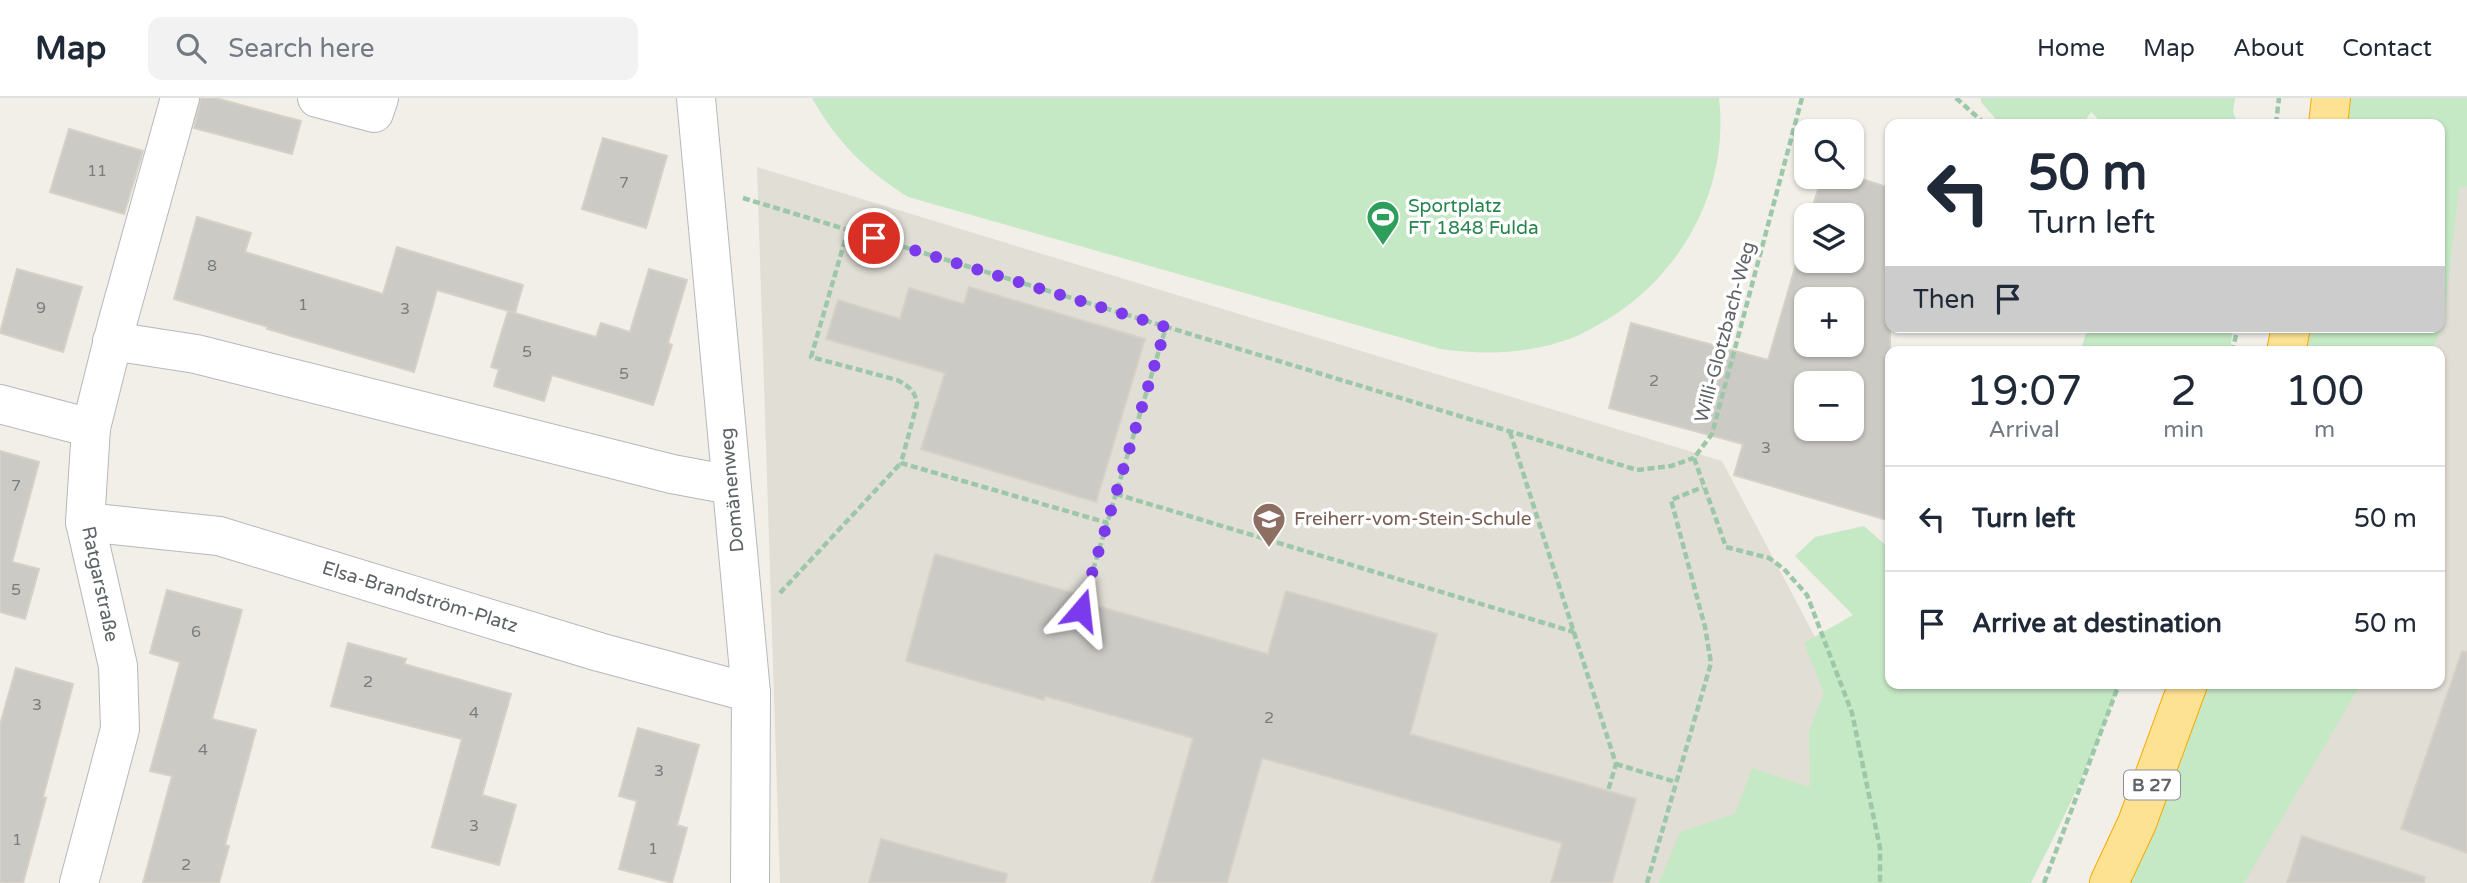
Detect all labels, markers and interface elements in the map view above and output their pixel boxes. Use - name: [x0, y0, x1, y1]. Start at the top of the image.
- search box: [148, 17, 638, 80]
- text: Map: [35, 29, 106, 68]
- icon: search: [172, 29, 210, 67]
- text: Search here: [228, 33, 374, 64]
- text: Home: [2037, 34, 2105, 63]
- text: Map: [2143, 34, 2195, 63]
- text: About: [2233, 34, 2304, 63]
- text: Contact: [2342, 34, 2432, 63]
- map controls: [1794, 119, 1864, 441]
- button: search: [1794, 119, 1864, 189]
- text: 50 m: [2028, 144, 2147, 203]
- icon: left: [1913, 147, 2004, 238]
- house number: 11: [87, 161, 107, 181]
- house number: 7: [619, 173, 629, 193]
- place label: Sportplatz FT 1848 Fulda: [1408, 195, 1539, 239]
- sports icon: Sportplatz FT 1848 Fulda: [1364, 198, 1402, 247]
- button: layers: [1794, 203, 1864, 273]
- text: Turn left: [2028, 204, 2155, 242]
- pin: [844, 208, 904, 268]
- icon: arrive: [855, 219, 893, 257]
- street label: Willi-Glotzbach-Weg: [1690, 239, 1760, 425]
- house number: 8: [207, 256, 217, 276]
- icon: arrive: [1989, 280, 2027, 318]
- text: Then: [1913, 284, 1975, 315]
- button: +: [1794, 287, 1864, 357]
- house number: 1: [298, 295, 308, 315]
- house number: 9: [36, 298, 46, 318]
- house number: 3: [400, 299, 410, 319]
- house number: 5: [522, 342, 532, 362]
- house number: 5: [619, 364, 629, 384]
- text: 19:07: [1966, 366, 2082, 417]
- text: 2: [2170, 366, 2197, 417]
- text: 100: [2285, 366, 2364, 417]
- house number: 2: [1649, 371, 1659, 391]
- button: −: [1794, 371, 1864, 441]
- text: Arrival: [1989, 416, 2060, 444]
- text: min: [2163, 416, 2204, 444]
- text: m: [2314, 416, 2335, 444]
- street label: Domänenweg: [716, 427, 748, 553]
- house number: 3: [1761, 438, 1771, 458]
- house number: 7: [11, 476, 21, 496]
- school or university icon: Freiherr-vom-Stein-Schule: [1250, 500, 1288, 549]
- icon: left: [1913, 500, 1951, 538]
- text: Turn left: [1972, 503, 2075, 534]
- text: 50 m: [2354, 503, 2417, 534]
- place label: Freiherr-vom-Stein-Schule: [1294, 508, 1532, 530]
- street label: Ratgarstraße: [77, 524, 123, 644]
- street label: Elsa-Brandström-Platz: [319, 557, 521, 637]
- position arrow: [1044, 573, 1118, 647]
- house number: 5: [11, 580, 21, 600]
- icon: arrive: [1913, 605, 1951, 643]
- text: Arrive at destination: [1972, 608, 2222, 639]
- text: 50 m: [2354, 608, 2417, 639]
- house number: 6: [191, 622, 201, 642]
- house number: 2: [363, 672, 373, 692]
- house number: 3: [32, 695, 42, 715]
- house number: 4: [469, 703, 479, 723]
- house number: 2: [1264, 708, 1274, 728]
- house number: 4: [198, 740, 208, 760]
- house number: 3: [654, 761, 664, 781]
- road number: B 27: [2124, 770, 2180, 800]
- house number: 3: [469, 816, 479, 836]
- house number: 1: [12, 830, 22, 850]
- house number: 1: [648, 839, 658, 859]
- house number: 2: [181, 855, 191, 875]

